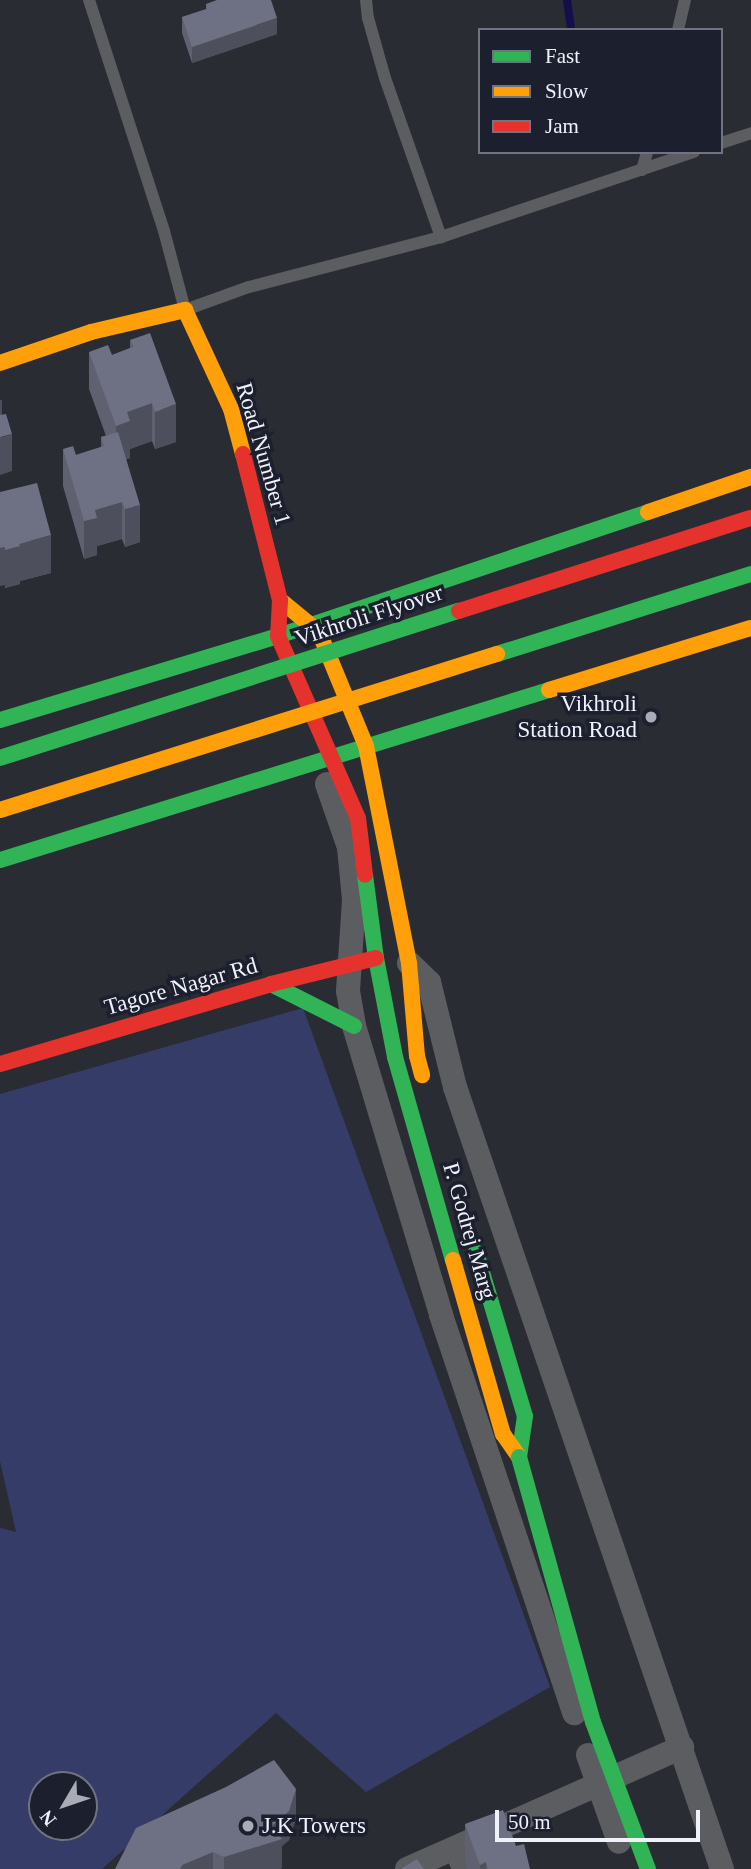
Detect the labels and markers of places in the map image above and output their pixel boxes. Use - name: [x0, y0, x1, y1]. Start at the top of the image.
- place label: Vikhroli Station Road: [518, 690, 637, 744]
- marker: Vikhroli Station Road: [643, 709, 659, 725]
- place label: J.K Towers: [262, 1812, 366, 1840]
- marker: J.K Towers: [240, 1818, 256, 1834]

